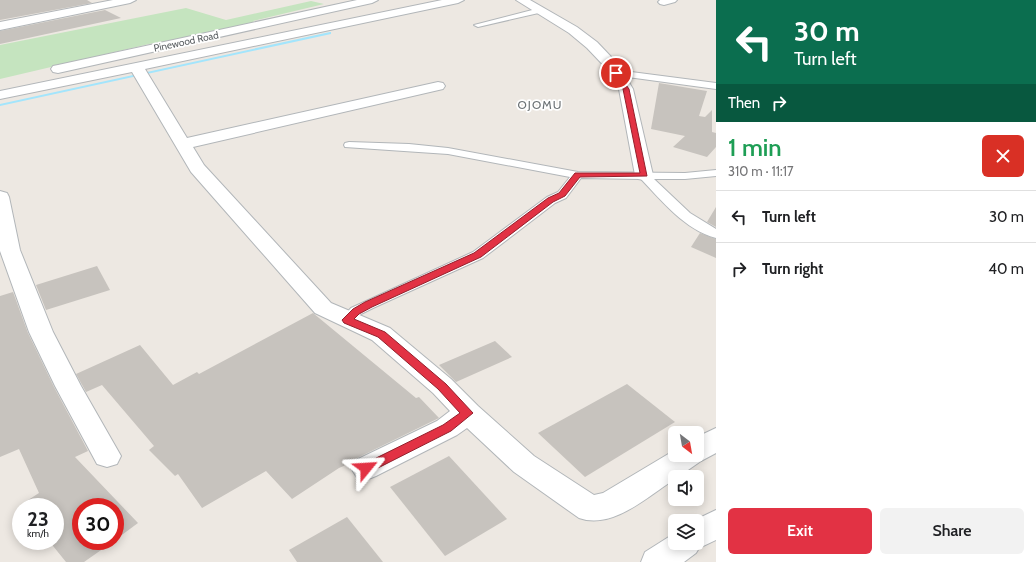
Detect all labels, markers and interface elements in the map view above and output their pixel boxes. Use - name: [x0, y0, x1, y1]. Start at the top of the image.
- text: 30 m: [794, 14, 860, 48]
- icon: left: [728, 16, 780, 68]
- street label: Pinewood Road: [152, 28, 220, 55]
- text: Turn left: [794, 48, 857, 70]
- pin: [599, 56, 633, 90]
- icon: arrive: [605, 62, 627, 84]
- icon: right: [768, 92, 790, 114]
- text: Then: [728, 94, 760, 112]
- district label: OJOMU: [518, 97, 562, 112]
- text: 1 min: [728, 133, 782, 162]
- button: close: [982, 135, 1024, 177]
- text: 310 m · 11:17: [728, 163, 794, 179]
- icon: left: [728, 206, 750, 228]
- text: Turn left: [762, 208, 816, 226]
- text: 30 m: [989, 208, 1024, 226]
- icon: right: [728, 258, 750, 280]
- text: Turn right: [762, 260, 823, 278]
- text: 40 m: [988, 260, 1024, 278]
- north arrow: [668, 426, 704, 462]
- map controls: [668, 426, 704, 550]
- position arrow: [345, 447, 387, 489]
- button: sound: [668, 470, 704, 506]
- speed limit sign: 30: [72, 498, 124, 550]
- text: 23: [27, 507, 49, 531]
- button: Exit: [728, 508, 872, 554]
- button: Share: [880, 508, 1024, 554]
- button: layers: [668, 514, 704, 550]
- text: km/h: [27, 527, 49, 540]

